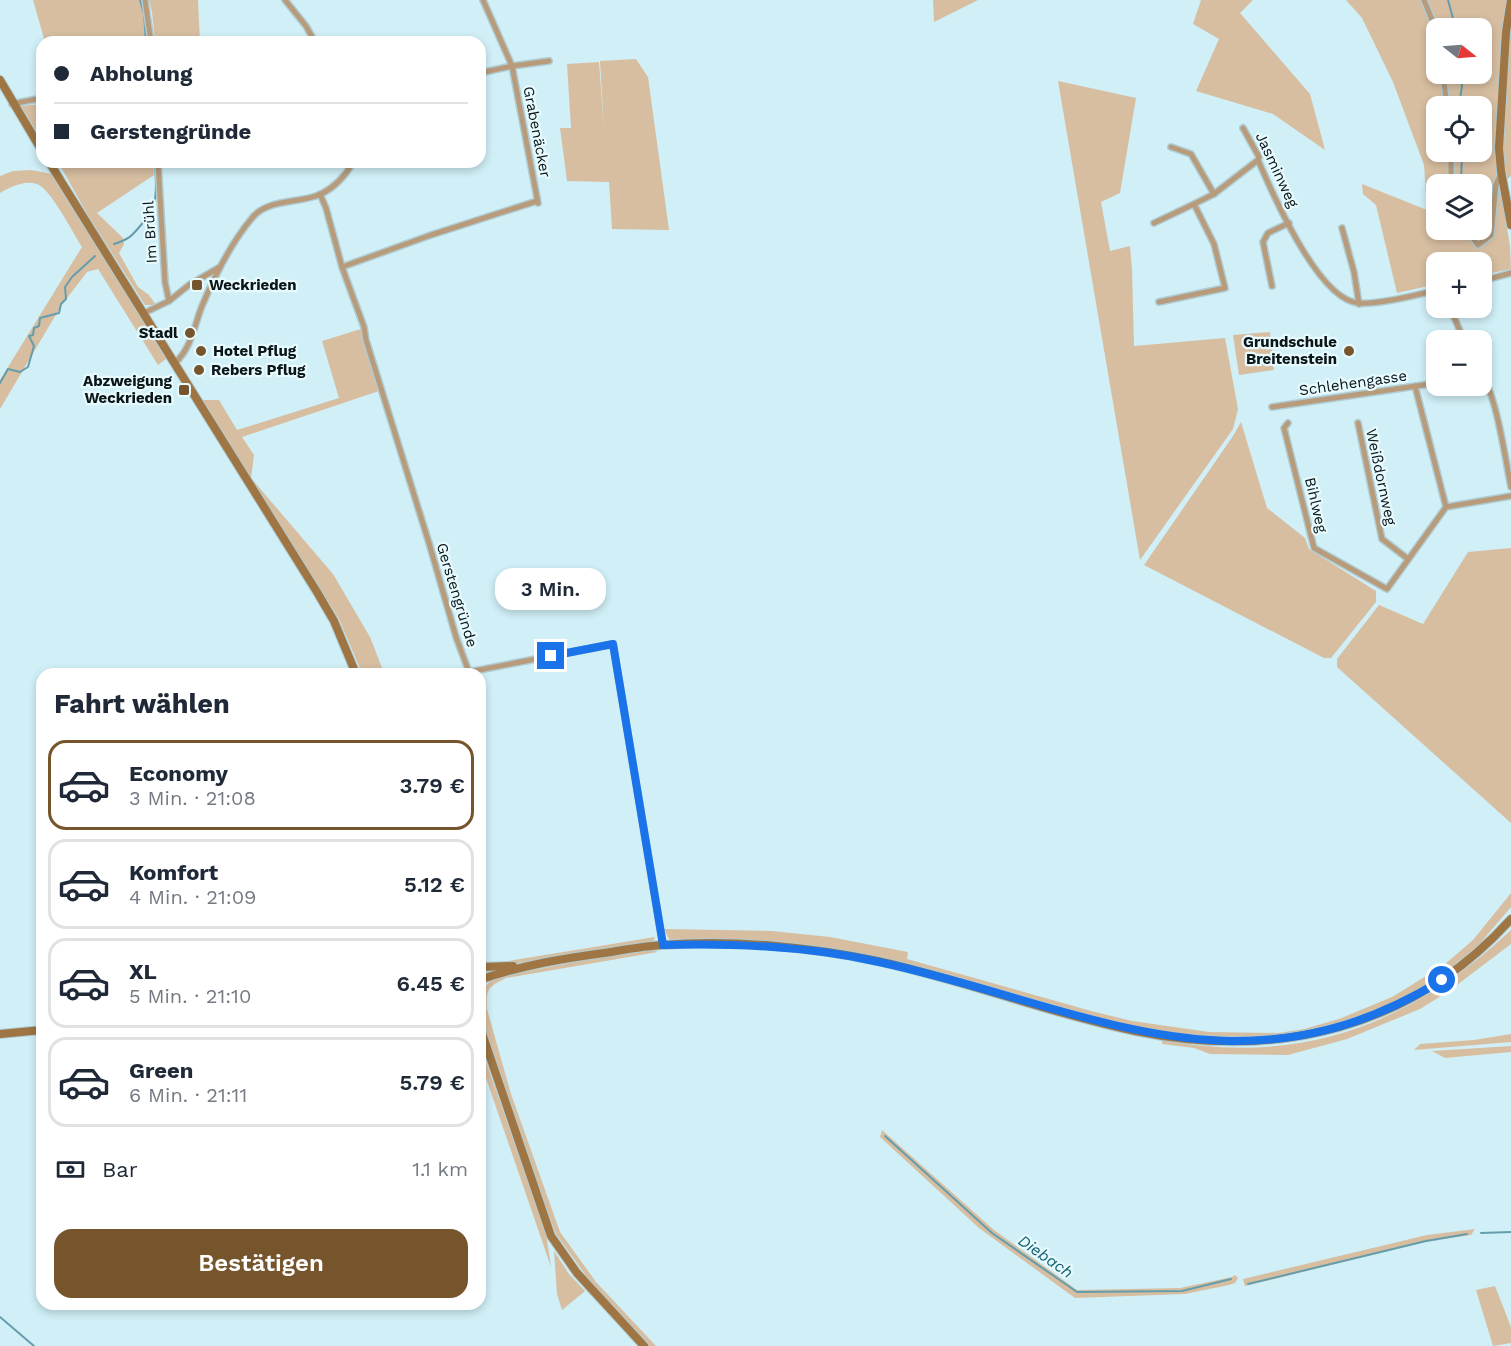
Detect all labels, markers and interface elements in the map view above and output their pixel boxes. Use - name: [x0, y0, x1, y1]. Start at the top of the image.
- north arrow: [1426, 18, 1492, 84]
- map controls: [1426, 18, 1492, 396]
- text: Abholung: [90, 61, 192, 86]
- street label: Grabenäcker: [519, 85, 555, 179]
- button: locate: [1426, 96, 1492, 162]
- text: Gerstengründe: [90, 119, 251, 144]
- street label: Jasminweg: [1252, 129, 1302, 211]
- button: layers: [1426, 174, 1492, 240]
- street label: Im Brühl: [139, 200, 161, 264]
- button: +: [1426, 252, 1492, 318]
- place label: Weckrieden: [209, 276, 297, 294]
- marker: Weckrieden: [190, 278, 204, 292]
- place label: Stadl: [139, 324, 178, 342]
- marker: Stadl: [183, 326, 197, 340]
- button: −: [1426, 330, 1492, 396]
- place label: Grundschule Breitenstein: [1243, 333, 1337, 368]
- place label: Hotel Pflug: [213, 342, 297, 360]
- marker: Hotel Pflug: [194, 344, 208, 358]
- marker: Grundschule Breitenstein: [1342, 344, 1356, 358]
- place label: Rebers Pflug: [211, 361, 306, 379]
- marker: Rebers Pflug: [192, 363, 206, 377]
- street label: Schlehengasse: [1298, 367, 1408, 399]
- place label: Abzweigung Weckrieden: [83, 372, 173, 407]
- marker: Abzweigung Weckrieden: [177, 383, 191, 397]
- street label: Weißdornweg: [1362, 427, 1400, 527]
- street label: Bihlweg: [1301, 476, 1331, 534]
- street label: Gerstengründe: [433, 541, 481, 649]
- callout: 3 Min.: [496, 569, 606, 611]
- text: 3 Min.: [521, 577, 580, 601]
- route end: [537, 642, 564, 669]
- text: Fahrt wählen: [54, 688, 230, 720]
- icon: car: [57, 758, 111, 812]
- text: Economy: [129, 761, 228, 786]
- text: 3.79 €: [399, 773, 465, 798]
- text: 3 Min. · 21:08: [129, 786, 256, 810]
- icon: car: [57, 857, 111, 911]
- text: Komfort: [129, 860, 218, 885]
- text: 5.12 €: [404, 872, 465, 897]
- text: 4 Min. · 21:09: [129, 885, 256, 909]
- icon: car: [57, 956, 111, 1010]
- text: XL: [129, 959, 157, 984]
- route start: [1428, 966, 1455, 993]
- text: 6.45 €: [397, 971, 465, 996]
- text: 5 Min. · 21:10: [129, 984, 251, 1008]
- icon: car: [57, 1055, 111, 1109]
- text: Green: [129, 1058, 193, 1083]
- text: 5.79 €: [400, 1070, 465, 1095]
- text: 6 Min. · 21:11: [129, 1083, 247, 1107]
- icon: cash: [54, 1153, 87, 1186]
- text: Bar: [102, 1157, 138, 1182]
- text: 1.1 km: [412, 1157, 468, 1181]
- button: Bestätigen: [54, 1229, 468, 1298]
- water label: Diebach: [1015, 1231, 1077, 1282]

